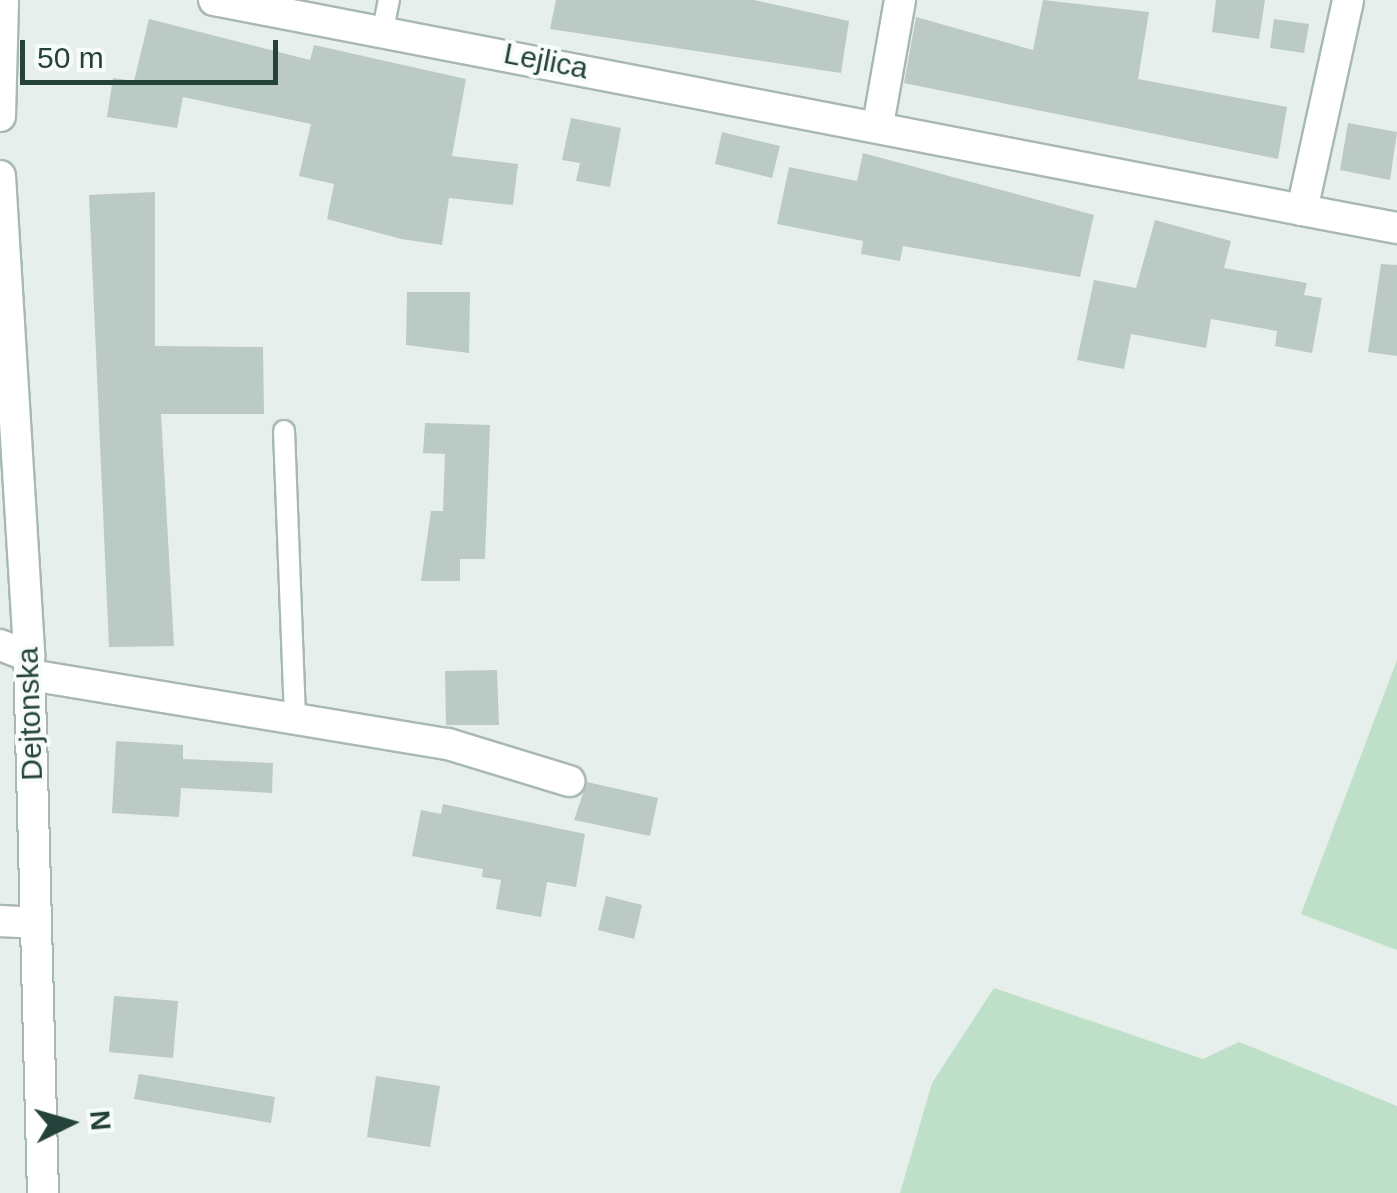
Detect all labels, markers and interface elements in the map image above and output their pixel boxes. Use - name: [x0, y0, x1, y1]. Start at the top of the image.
- scale bar: [25, 20, 282, 82]
- street label: Lejlica: [501, 35, 591, 87]
- text: 50 m: [37, 41, 104, 74]
- street label: Dejtonska: [10, 647, 50, 781]
- north arrow: [20, 1073, 120, 1173]
- text: N: [84, 1109, 117, 1132]

